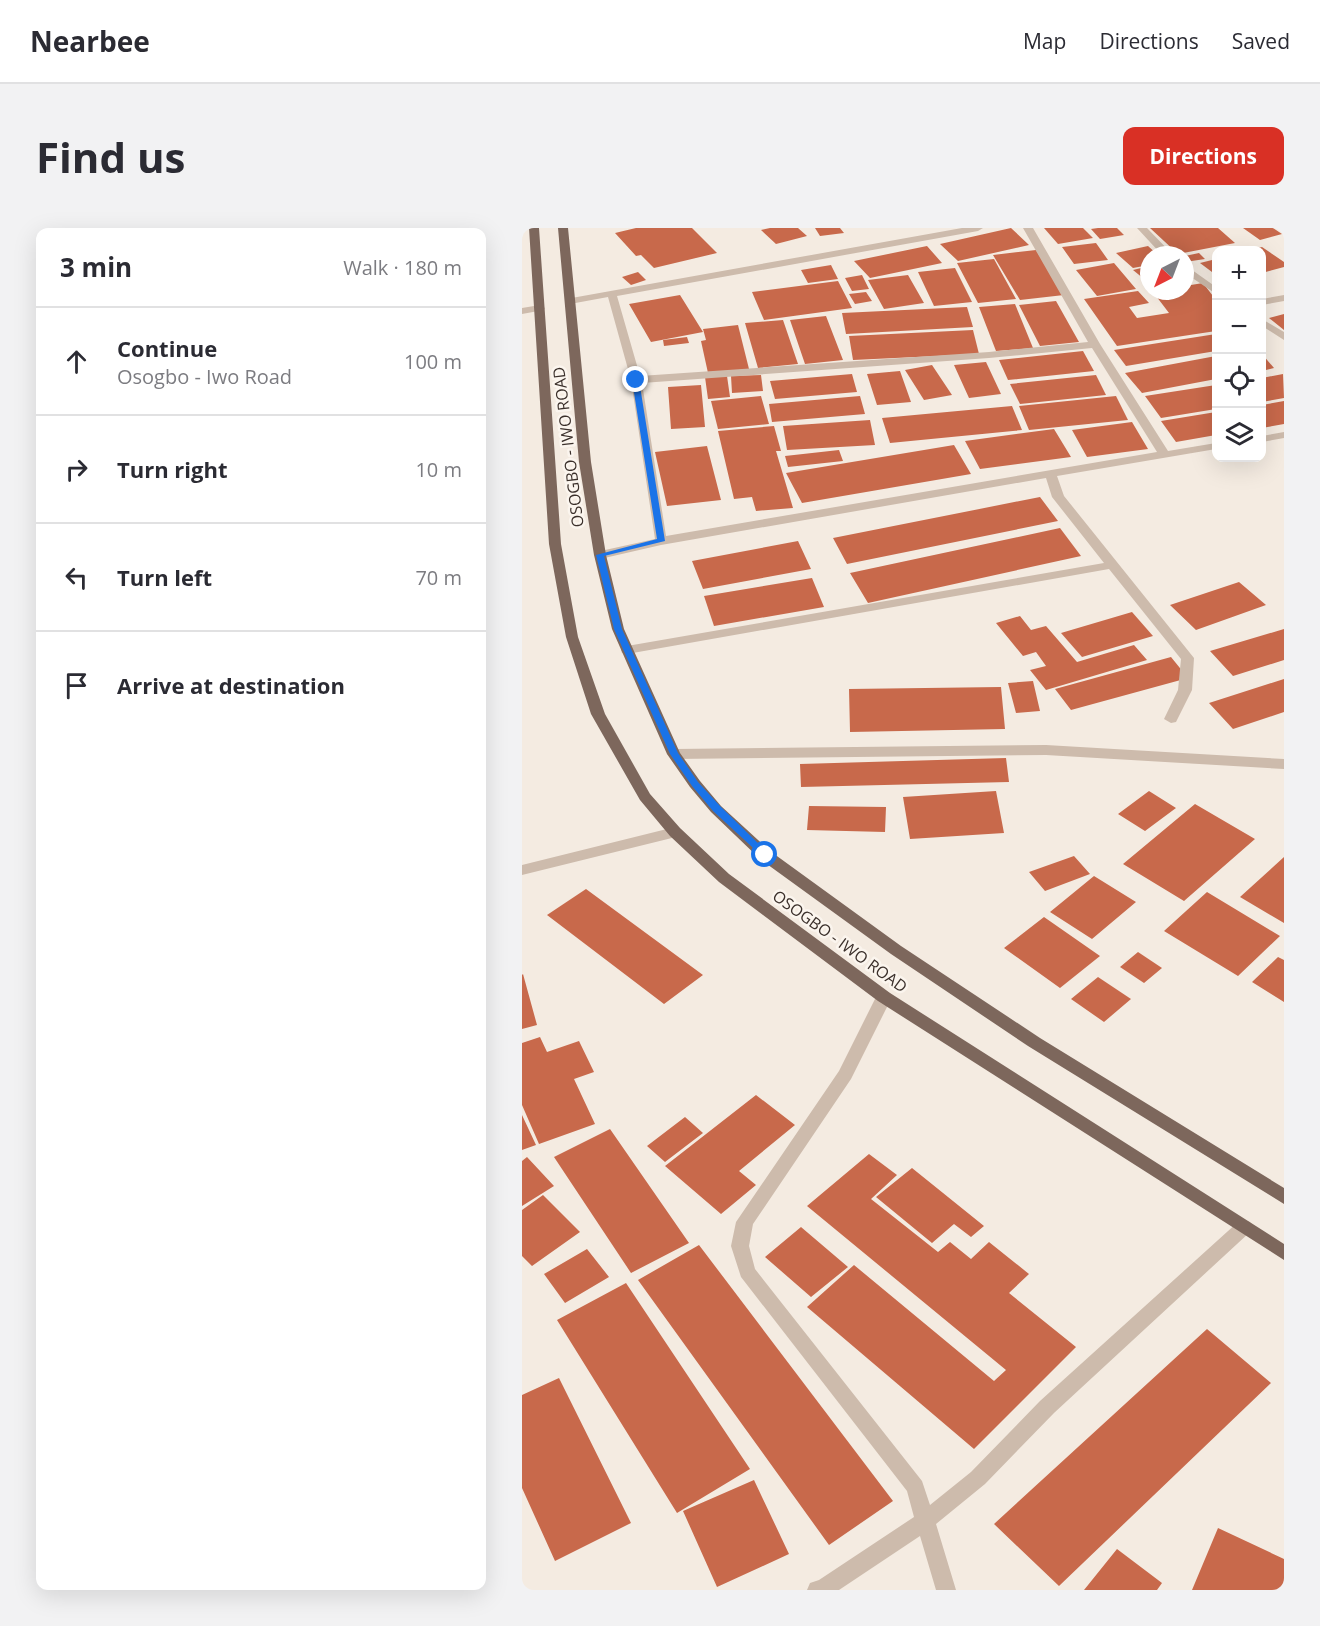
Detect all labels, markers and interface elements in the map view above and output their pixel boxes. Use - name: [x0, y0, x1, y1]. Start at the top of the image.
- text: Nearbee: [30, 22, 150, 60]
- text: Map: [1023, 27, 1066, 55]
- text: Directions: [1099, 27, 1199, 55]
- text: Saved: [1232, 27, 1290, 55]
- button: Directions: [1123, 127, 1284, 185]
- text: Find us: [36, 128, 185, 185]
- north arrow: [1140, 246, 1194, 300]
- map controls: [1212, 246, 1266, 462]
- button: +: [1212, 246, 1266, 300]
- text: 3 min: [60, 249, 132, 285]
- text: Walk · 180 m: [343, 254, 462, 281]
- button: −: [1212, 300, 1266, 354]
- text: Continue: [117, 333, 217, 363]
- icon: ahead: [60, 345, 93, 378]
- text: 100 m: [404, 348, 462, 375]
- button: locate: [1212, 354, 1266, 408]
- text: Osogbo - Iwo Road: [117, 363, 292, 390]
- street label: OSOGBO - IWO ROAD: [547, 366, 589, 528]
- route end: [622, 366, 648, 392]
- button: layers: [1212, 408, 1266, 462]
- icon: right: [60, 453, 93, 486]
- text: Turn right: [117, 454, 228, 484]
- text: 10 m: [415, 456, 462, 483]
- icon: left: [60, 561, 93, 594]
- text: Turn left: [117, 562, 212, 592]
- text: 70 m: [415, 564, 462, 591]
- icon: arrive: [60, 669, 93, 702]
- text: Arrive at destination: [117, 670, 345, 700]
- route start: [751, 841, 777, 867]
- street label: OSOGBO - IWO ROAD: [768, 885, 912, 997]

